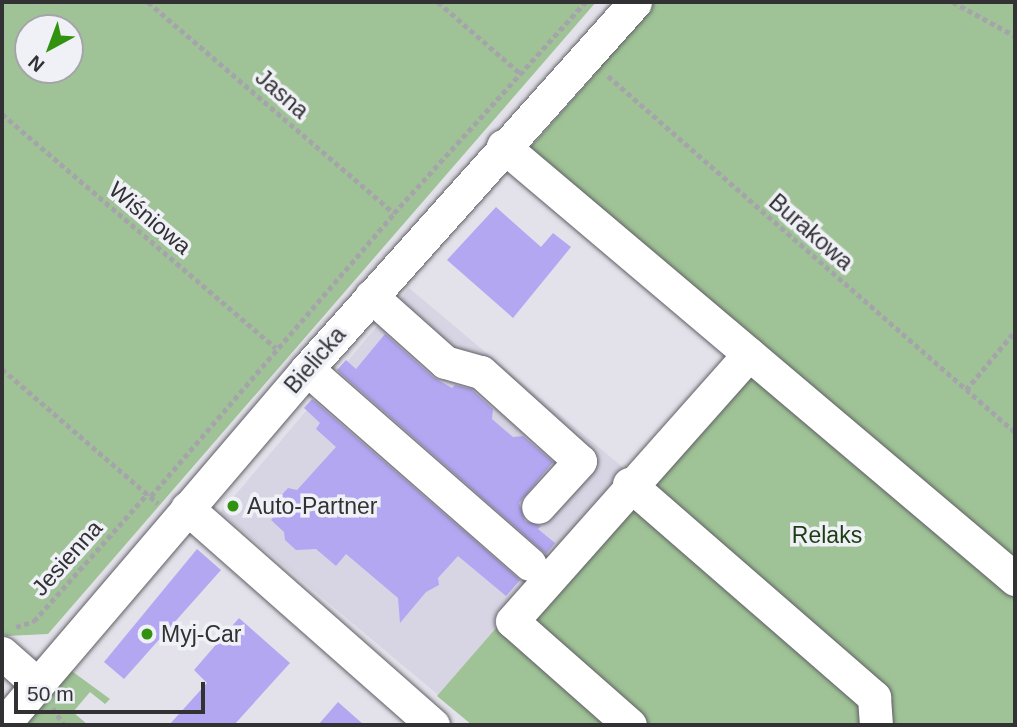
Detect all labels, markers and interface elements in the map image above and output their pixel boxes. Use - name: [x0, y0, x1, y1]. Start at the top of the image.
- north arrow: [14, 14, 84, 84]
- text: N: [24, 51, 48, 76]
- street label: Jasna: [250, 63, 314, 125]
- street label: Wiśniowa: [103, 176, 197, 260]
- street label: Burakowa: [763, 188, 859, 276]
- street label: Bielicka: [279, 321, 351, 399]
- place label: Auto-Partner: [247, 492, 377, 520]
- marker: Auto-Partner: [225, 498, 241, 514]
- street label: Jesienna: [26, 515, 108, 601]
- park label: Relaks: [792, 521, 862, 549]
- place label: Myj-Car: [161, 620, 241, 648]
- marker: Myj-Car: [139, 626, 155, 642]
- scale bar: [18, 668, 208, 712]
- text: 50 m: [27, 682, 74, 705]

